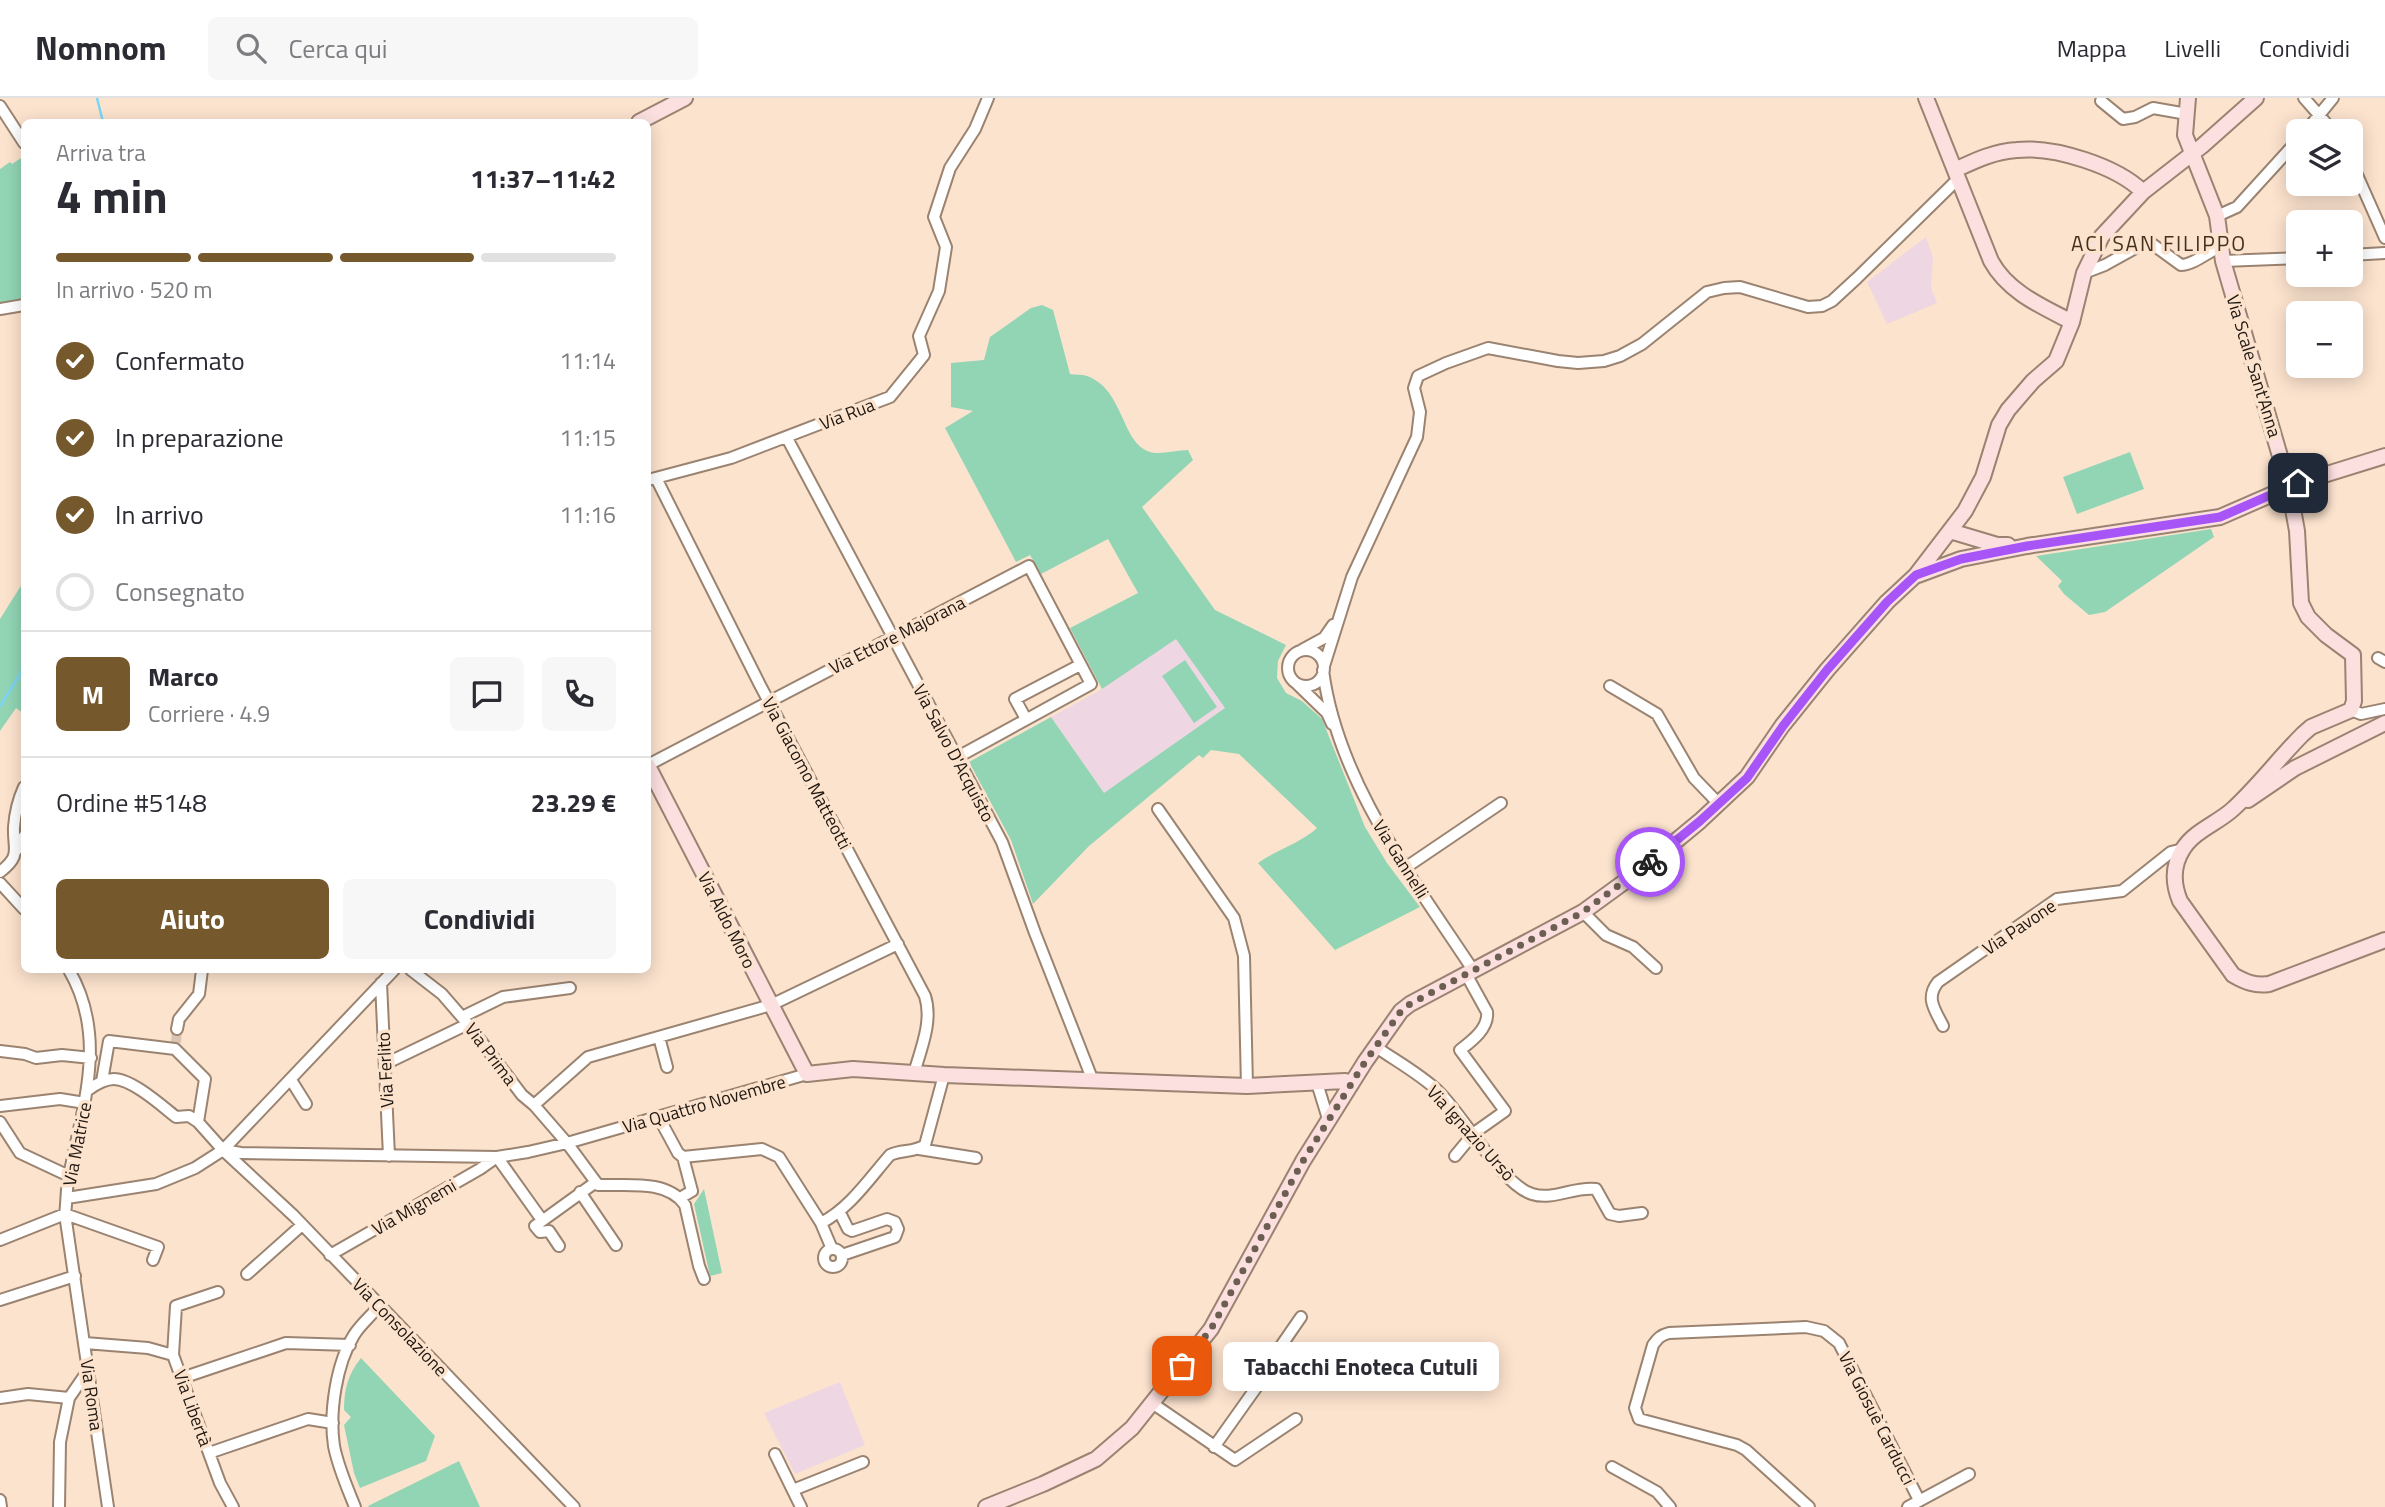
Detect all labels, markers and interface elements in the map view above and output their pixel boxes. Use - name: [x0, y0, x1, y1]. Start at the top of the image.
- search box: [208, 17, 698, 80]
- text: Nomnom: [35, 23, 166, 73]
- icon: search: [232, 29, 270, 67]
- text: Cerca qui: [288, 29, 387, 68]
- text: Mappa: [2057, 30, 2126, 66]
- text: Livelli: [2164, 30, 2221, 66]
- text: Condividi: [2259, 30, 2350, 66]
- map controls: [2286, 119, 2363, 378]
- button: layers: [2286, 119, 2363, 196]
- text: Arriva tra: [56, 135, 146, 170]
- text: 11:37–11:42: [470, 159, 616, 198]
- text: 4 min: [56, 161, 168, 231]
- button: +: [2286, 210, 2363, 287]
- district label: ACI SAN FILIPPO: [2071, 227, 2247, 259]
- text: In arrivo · 520 m: [56, 272, 213, 307]
- street label: Via Scale Sant'Anna: [2219, 291, 2289, 441]
- button: −: [2286, 301, 2363, 378]
- text: Confermato: [115, 341, 245, 380]
- icon: check: [56, 342, 94, 380]
- text: 11:14: [559, 343, 616, 378]
- street label: Via Rua: [816, 391, 878, 437]
- text: In preparazione: [115, 418, 284, 457]
- icon: check: [56, 419, 94, 457]
- text: 11:15: [559, 420, 616, 455]
- pin: [2268, 453, 2328, 513]
- icon: home: [2279, 464, 2317, 502]
- text: In arrivo: [115, 495, 204, 534]
- icon: check: [56, 496, 94, 534]
- text: 11:16: [559, 497, 616, 532]
- text: Consegnato: [115, 572, 245, 611]
- street label: Via Ettore Majorana: [824, 589, 970, 681]
- text: Marco: [148, 657, 219, 696]
- button: chat: [450, 657, 524, 731]
- button: phone: [542, 657, 616, 731]
- text: M: [82, 675, 104, 714]
- street label: Via Salvo D'Acquisto: [906, 679, 1002, 827]
- street label: Via Giacomo Matteotti: [755, 692, 859, 854]
- text: Corriere · 4.9: [148, 696, 270, 731]
- text: Ordine #5148: [56, 783, 207, 822]
- text: 23.29 €: [531, 783, 616, 822]
- street label: Via Gannelli: [1366, 814, 1436, 904]
- courier: [1615, 827, 1685, 897]
- icon: bike: [1631, 843, 1669, 881]
- street label: Via Aldo Moro: [691, 867, 763, 973]
- button: Aiuto: [56, 879, 329, 959]
- button: Condividi: [343, 879, 616, 959]
- street label: Via Pavone: [1977, 892, 2061, 962]
- street label: Via Prima: [458, 1017, 524, 1091]
- street label: Via Ferlito: [370, 1031, 400, 1109]
- street label: Via Quattro Novembre: [619, 1068, 789, 1140]
- street label: Via Ignazio Ursò: [1421, 1079, 1521, 1187]
- street label: Via Matrice: [56, 1100, 98, 1188]
- street label: Via Mignemi: [367, 1172, 461, 1242]
- street label: Via Consolazione: [346, 1272, 454, 1382]
- pin: [1152, 1336, 1212, 1396]
- callout: Tabacchi Enoteca Cutuli: [1224, 1342, 1500, 1390]
- icon: bag: [1163, 1347, 1201, 1385]
- street label: Via Giosuè Carducci: [1832, 1347, 1922, 1489]
- text: Tabacchi Enoteca Cutuli: [1244, 1349, 1478, 1384]
- street label: Via Roma: [74, 1358, 110, 1432]
- street label: Via Libertà: [167, 1366, 219, 1450]

